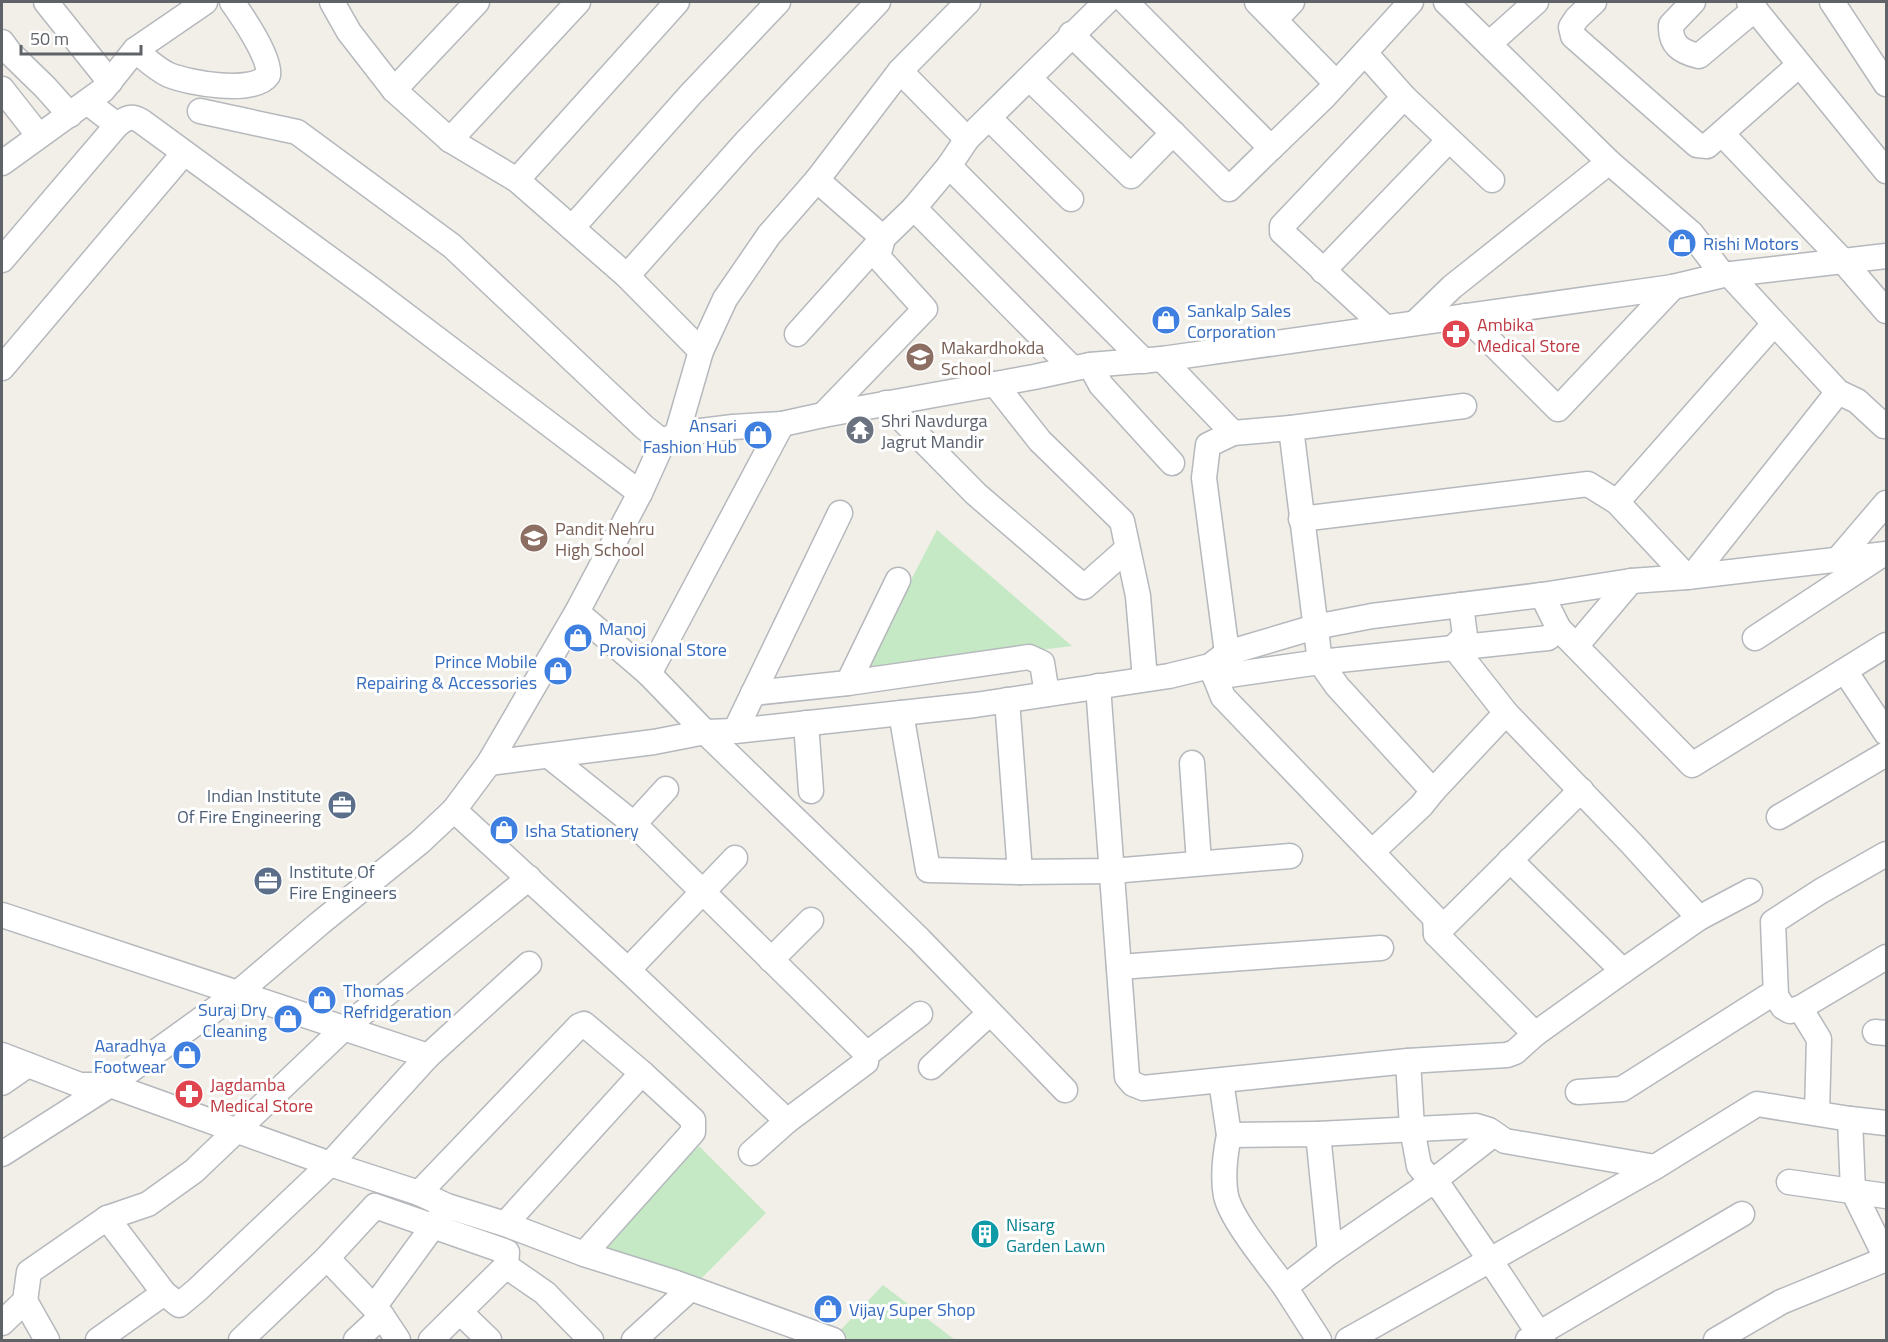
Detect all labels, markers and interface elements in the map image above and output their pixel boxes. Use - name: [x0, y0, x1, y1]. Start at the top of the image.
- scale bar: [21, 18, 141, 56]
- text: 50 m: [30, 25, 69, 52]
- shop icon: Rishi Motors: [1666, 227, 1698, 259]
- place label: Rishi Motors: [1703, 230, 1799, 257]
- place label: Sankalp Sales Corporation: [1187, 297, 1291, 345]
- shop icon: Sankalp Sales Corporation: [1150, 304, 1182, 336]
- place label: Ambika Medical Store: [1477, 311, 1580, 359]
- pharmacy icon: Ambika Medical Store: [1440, 318, 1472, 350]
- place label: Makardhokda School: [941, 334, 1044, 382]
- school or university icon: Makardhokda School: [904, 341, 936, 373]
- place label: Shri Navdurga Jagrut Mandir: [881, 407, 988, 455]
- place label: Ansari Fashion Hub: [643, 412, 737, 460]
- temple icon: Shri Navdurga Jagrut Mandir: [844, 414, 876, 446]
- shop icon: Ansari Fashion Hub: [742, 419, 774, 451]
- place label: Pandit Nehru High School: [555, 515, 655, 563]
- school or university icon: Pandit Nehru High School: [518, 522, 550, 554]
- place label: Manoj Provisional Store: [599, 615, 727, 663]
- shop icon: Manoj Provisional Store: [562, 622, 594, 654]
- place label: Prince Mobile Repairing & Accessories: [356, 648, 537, 696]
- shop icon: Prince Mobile Repairing & Accessories: [542, 655, 574, 687]
- place label: Indian Institute Of Fire Engineering: [177, 782, 321, 830]
- office icon: Indian Institute Of Fire Engineering: [326, 789, 358, 821]
- shop icon: Isha Stationery: [488, 814, 520, 846]
- place label: Isha Stationery: [525, 817, 639, 844]
- place label: Institute Of Fire Engineers: [289, 858, 397, 906]
- office icon: Institute Of Fire Engineers: [252, 865, 284, 897]
- place label: Thomas Refridgeration: [343, 977, 452, 1025]
- shop icon: Thomas Refridgeration: [306, 984, 338, 1016]
- place label: Suraj Dry Cleaning: [198, 996, 267, 1044]
- shop icon: Suraj Dry Cleaning: [272, 1003, 304, 1035]
- place label: Aaradhya Footwear: [94, 1032, 166, 1080]
- shop icon: Aaradhya Footwear: [171, 1039, 203, 1071]
- place label: Jagdamba Medical Store: [210, 1071, 313, 1119]
- pharmacy icon: Jagdamba Medical Store: [173, 1078, 205, 1110]
- place label: Nisarg Garden Lawn: [1006, 1211, 1105, 1259]
- building icon: Nisarg Garden Lawn: [969, 1218, 1001, 1250]
- shop icon: Vijay Super Shop: [812, 1293, 844, 1325]
- place label: Vijay Super Shop: [849, 1296, 975, 1323]

